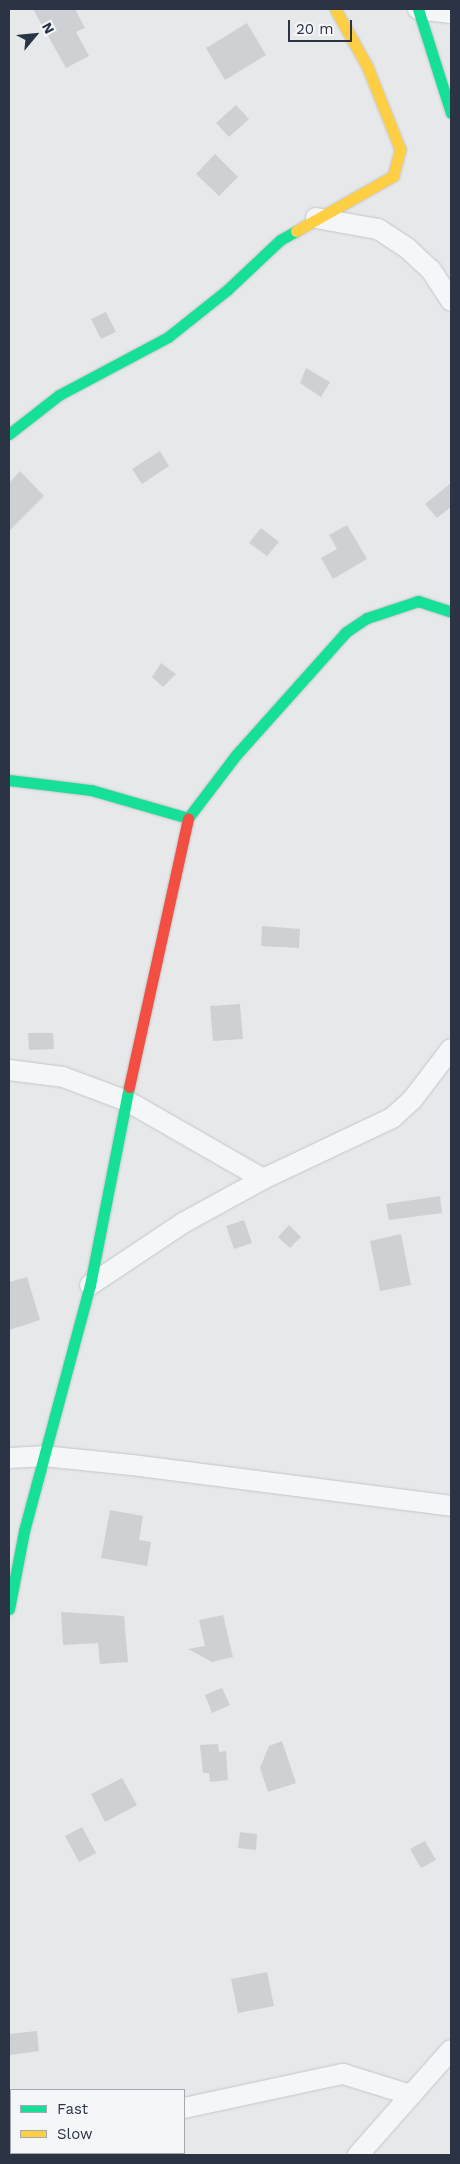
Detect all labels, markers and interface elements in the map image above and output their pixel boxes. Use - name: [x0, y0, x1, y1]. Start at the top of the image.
- north arrow: [10, 10, 60, 60]
- scale bar: [290, 10, 354, 42]
- text: N: [39, 20, 58, 36]
- text: 20 m: [296, 20, 334, 38]
- legend: [10, 2089, 185, 2154]
- text: Fast: [57, 2100, 88, 2118]
- text: Slow: [57, 2125, 93, 2143]

